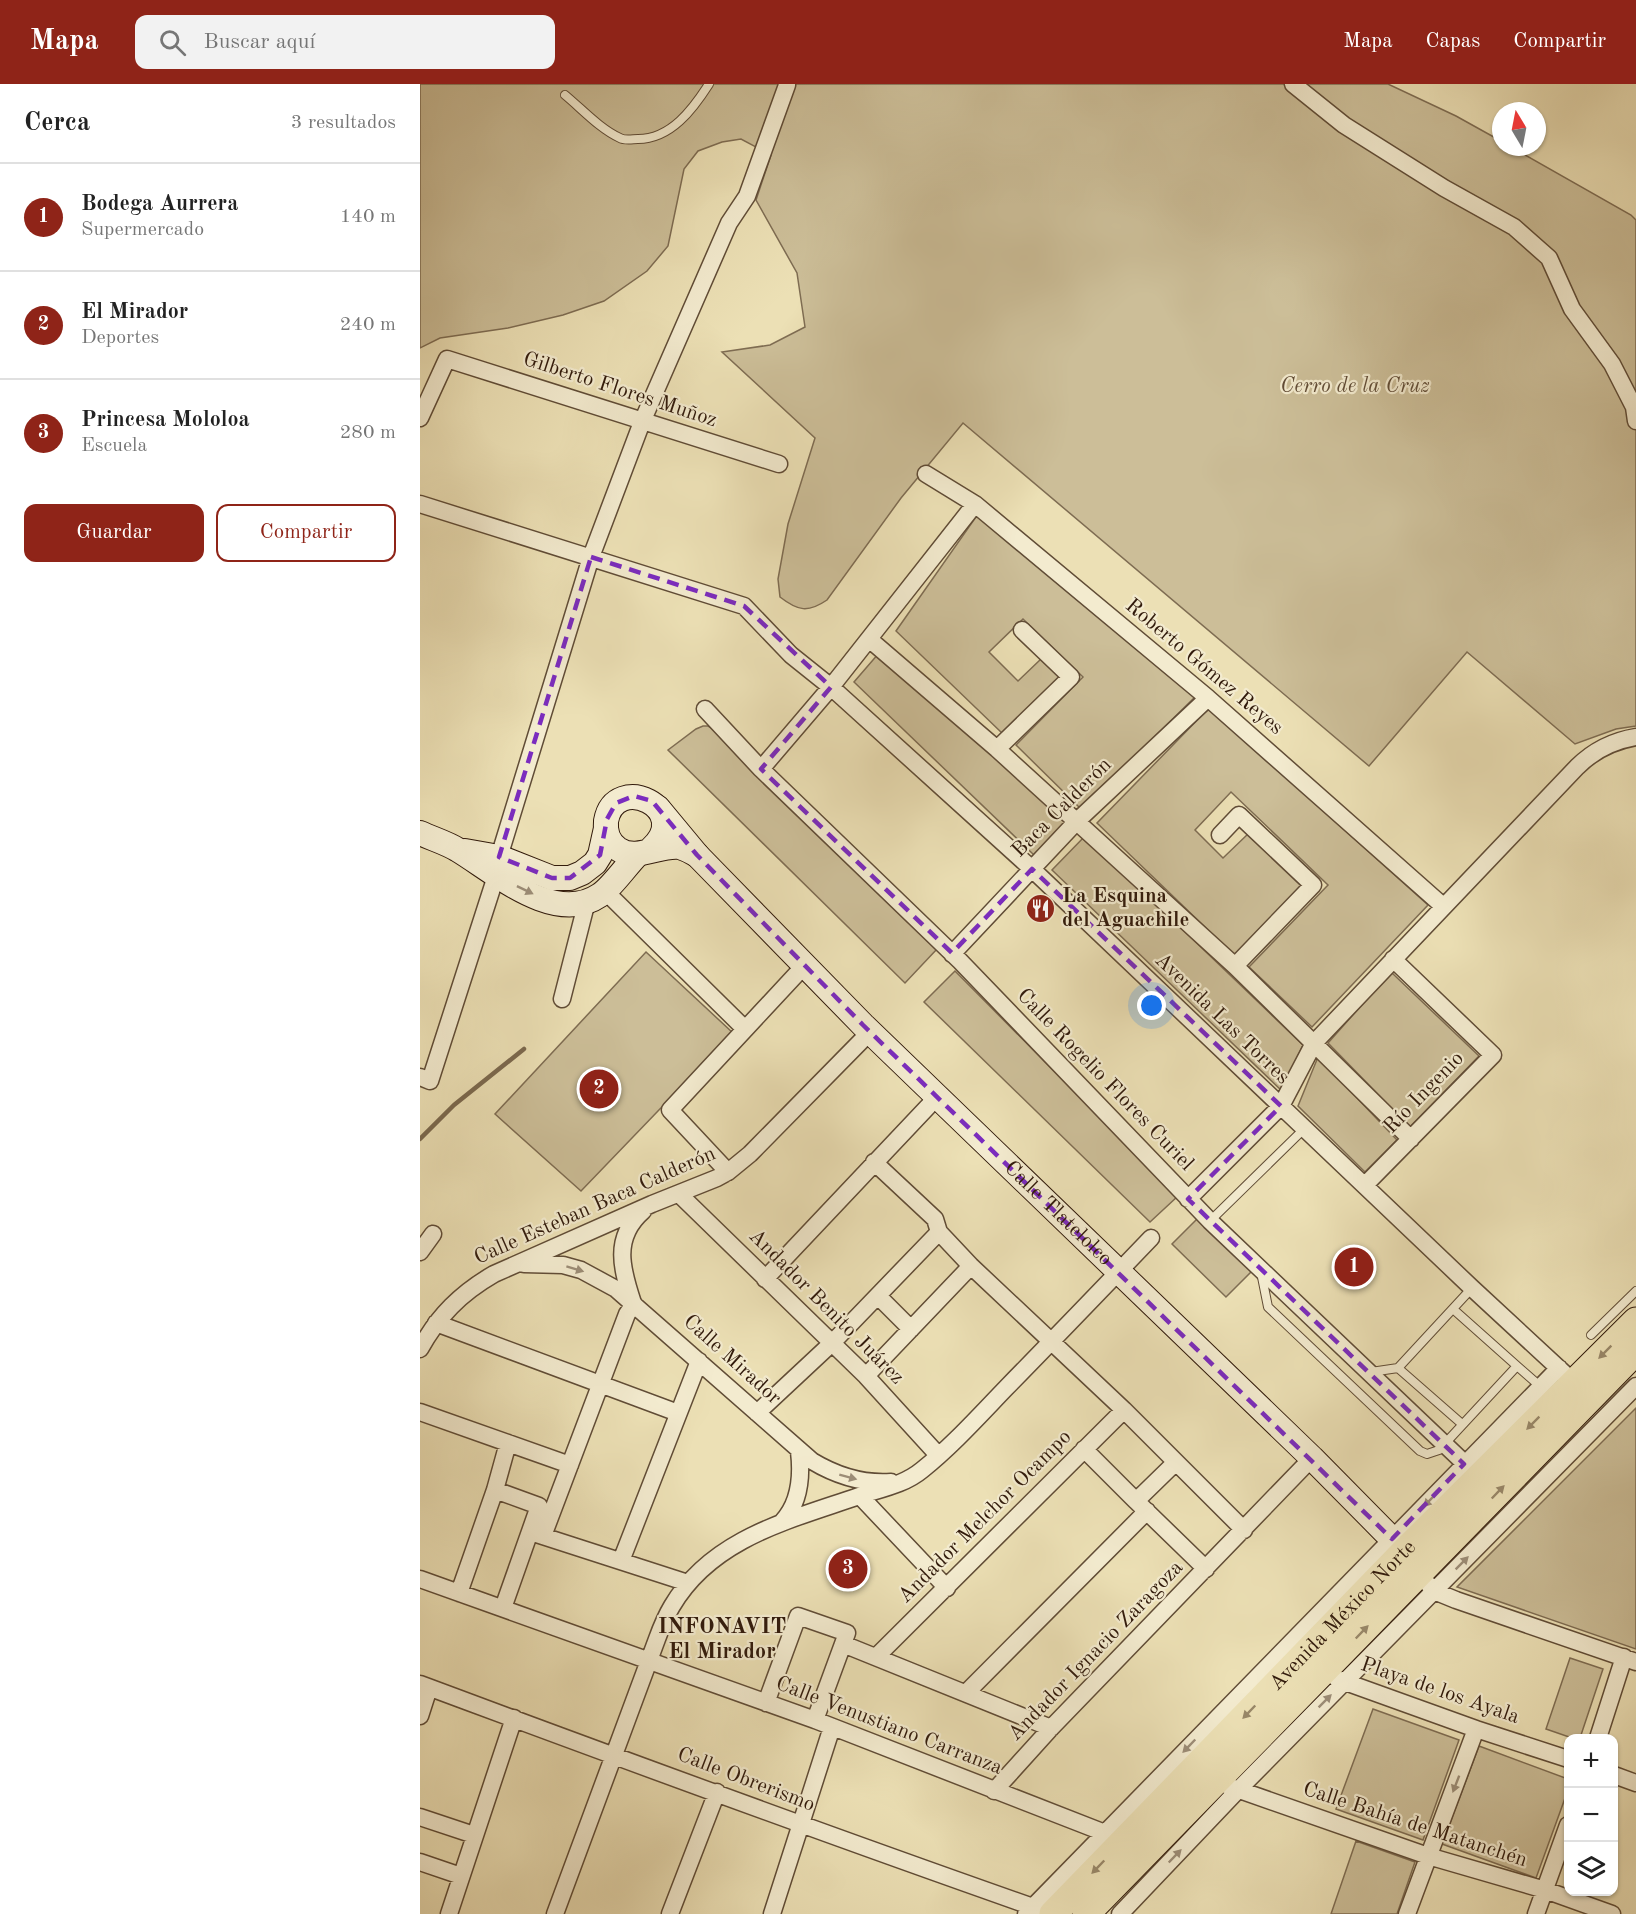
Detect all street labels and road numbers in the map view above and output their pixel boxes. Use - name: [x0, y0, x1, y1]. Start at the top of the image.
- street label: Gilberto Flores Muñoz: [520, 349, 720, 431]
- street label: Roberto Gómez Reyes: [1121, 595, 1287, 739]
- street label: Baca Calderón: [1008, 754, 1116, 862]
- street label: Avenida Las Torres: [1151, 950, 1293, 1088]
- street label: Calle Rogelio Flores Curiel: [1013, 985, 1197, 1175]
- street label: Río Ingenio: [1380, 1048, 1468, 1138]
- street label: Calle Esteban Baca Calderón: [471, 1143, 719, 1269]
- street label: Calle Tlatelolco: [1000, 1157, 1116, 1270]
- street label: Andador Benito Juárez: [744, 1225, 908, 1389]
- street label: Calle Mirador: [679, 1311, 785, 1409]
- street label: Andador Melchor Ocampo: [894, 1426, 1076, 1608]
- street label: Avenida México Norte: [1265, 1536, 1420, 1695]
- street label: Andador Ignacio Zaragoza: [1005, 1557, 1187, 1745]
- street label: Playa de los Ayala: [1358, 1654, 1522, 1728]
- street label: Calle Venustiano Carranza: [773, 1673, 1005, 1779]
- street label: Calle Obrerismo: [674, 1744, 818, 1816]
- street label: Calle Bahía de Matanchén: [1300, 1779, 1530, 1871]

